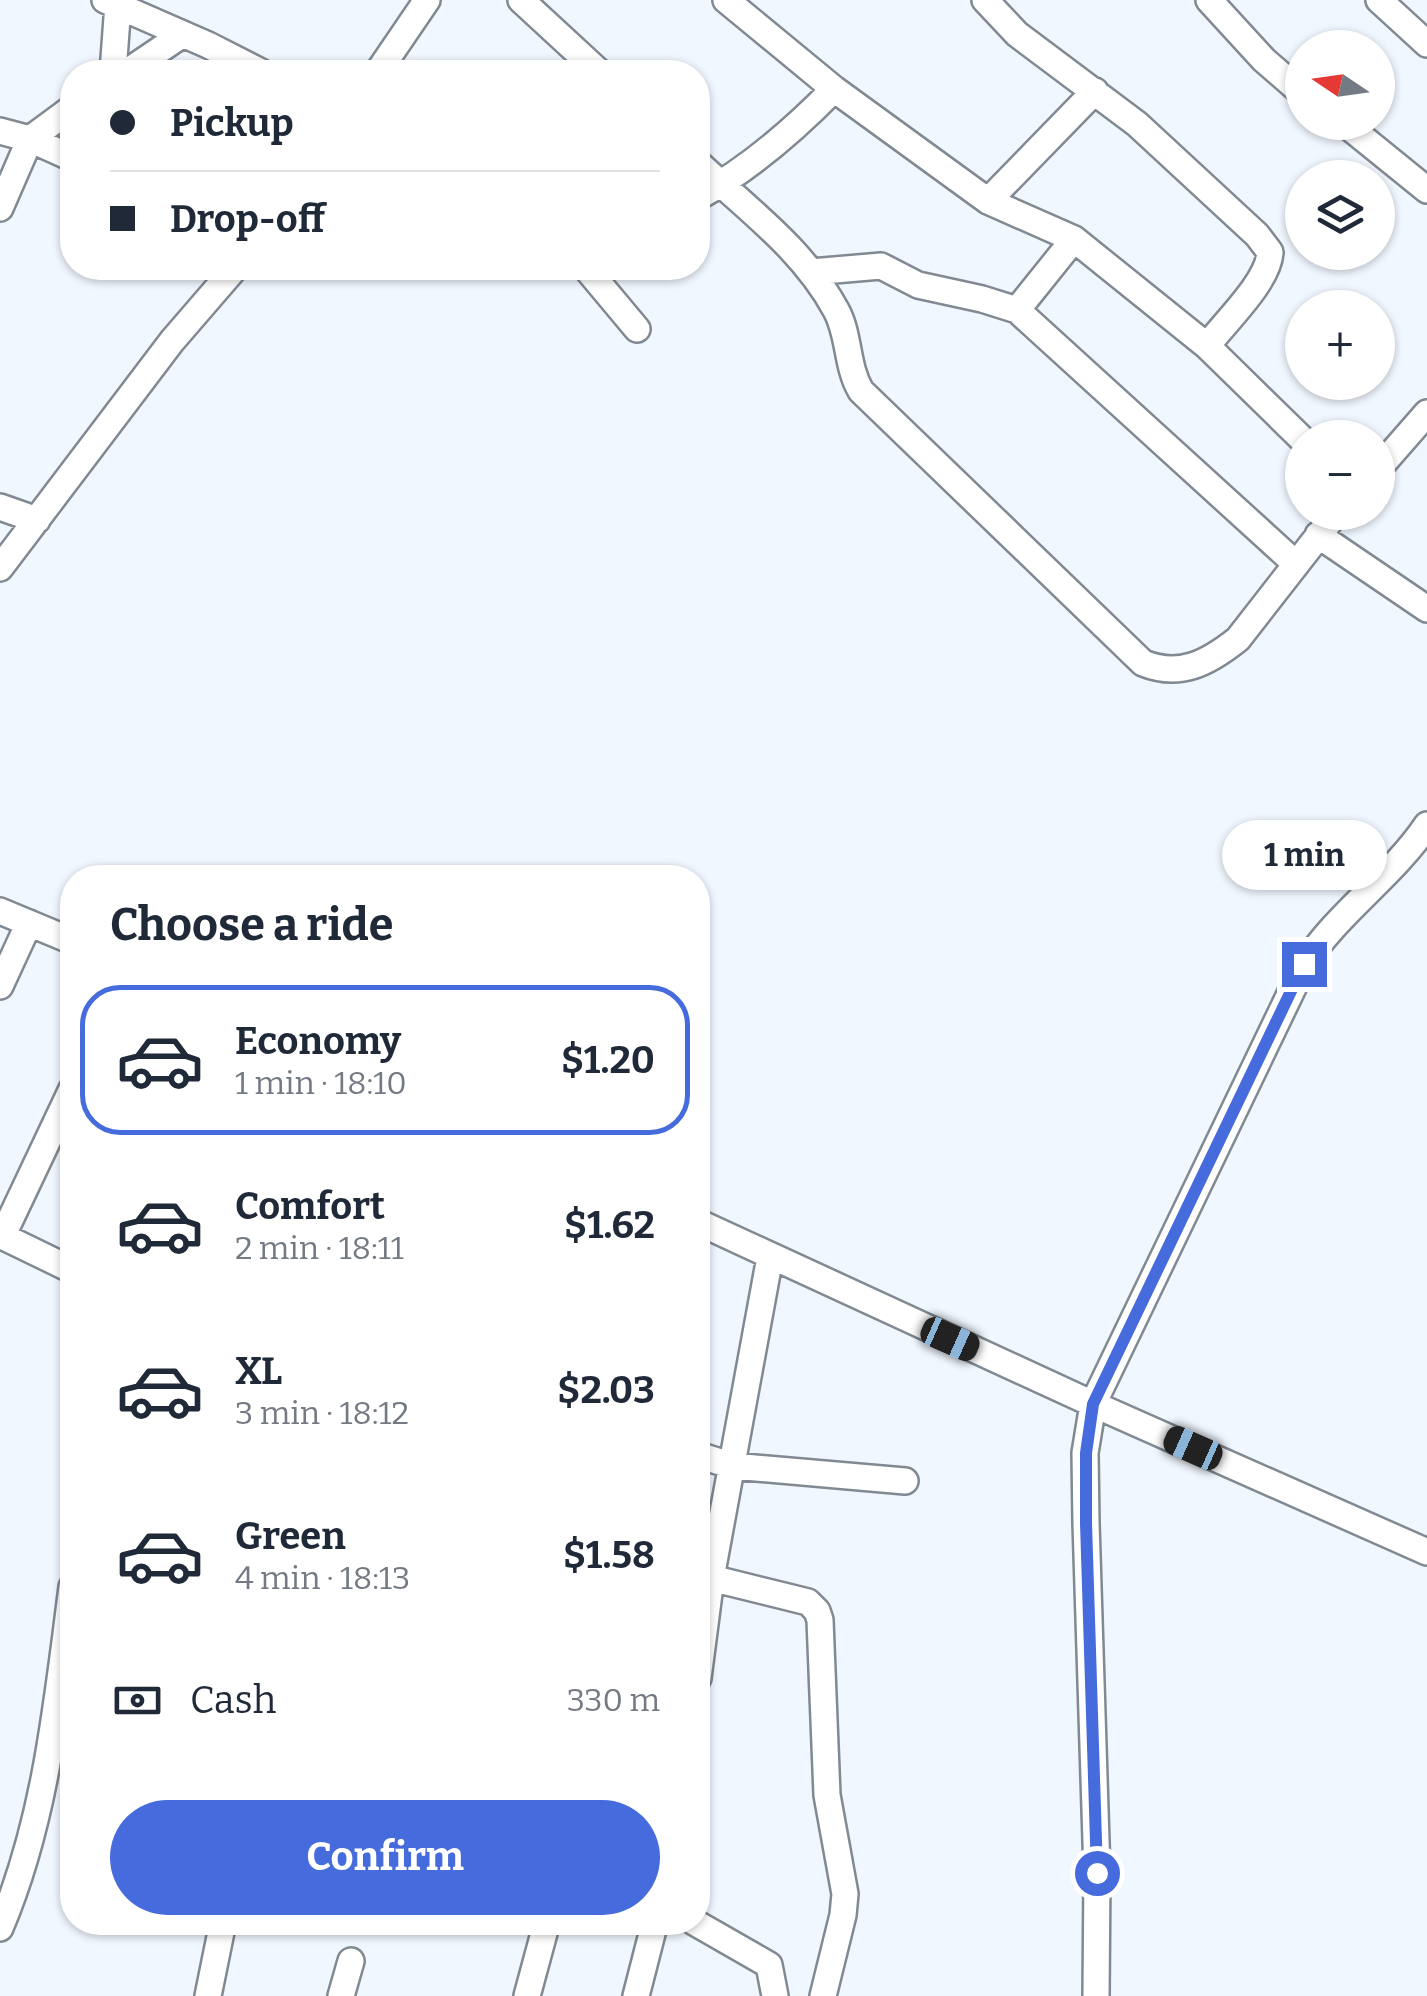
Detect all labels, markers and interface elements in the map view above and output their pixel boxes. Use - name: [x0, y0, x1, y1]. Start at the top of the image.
- north arrow: [1285, 30, 1395, 140]
- map controls: [1285, 30, 1395, 530]
- text: Pickup: [170, 100, 294, 146]
- button: layers: [1285, 160, 1395, 270]
- text: Drop-off: [170, 196, 325, 242]
- button: +: [1285, 290, 1395, 400]
- button: −: [1285, 420, 1395, 530]
- callout: 1 min: [1222, 819, 1386, 889]
- text: 1 min: [1264, 836, 1345, 874]
- text: Choose a ride: [110, 898, 393, 952]
- route end: [1282, 942, 1327, 987]
- icon: car: [115, 1015, 205, 1105]
- text: Economy: [235, 1018, 401, 1064]
- text: $1.20: [561, 1037, 655, 1083]
- text: 1 min · 18:10: [235, 1064, 407, 1102]
- icon: car: [115, 1180, 205, 1270]
- text: Comfort: [235, 1183, 385, 1229]
- text: $1.62: [564, 1202, 655, 1248]
- text: 2 min · 18:11: [235, 1229, 404, 1267]
- car: [916, 1313, 984, 1365]
- icon: car: [115, 1345, 205, 1435]
- text: XL: [235, 1348, 282, 1394]
- text: $2.03: [557, 1367, 655, 1413]
- text: 3 min · 18:12: [235, 1394, 409, 1432]
- car: [1159, 1422, 1227, 1474]
- icon: car: [115, 1510, 205, 1600]
- text: Green: [235, 1513, 346, 1559]
- text: $1.58: [563, 1532, 655, 1578]
- text: 4 min · 18:13: [235, 1559, 410, 1597]
- icon: cash: [110, 1673, 165, 1728]
- text: Cash: [190, 1677, 276, 1723]
- text: 330 m: [567, 1681, 660, 1719]
- button: Confirm: [110, 1800, 660, 1915]
- route start: [1075, 1851, 1120, 1896]

